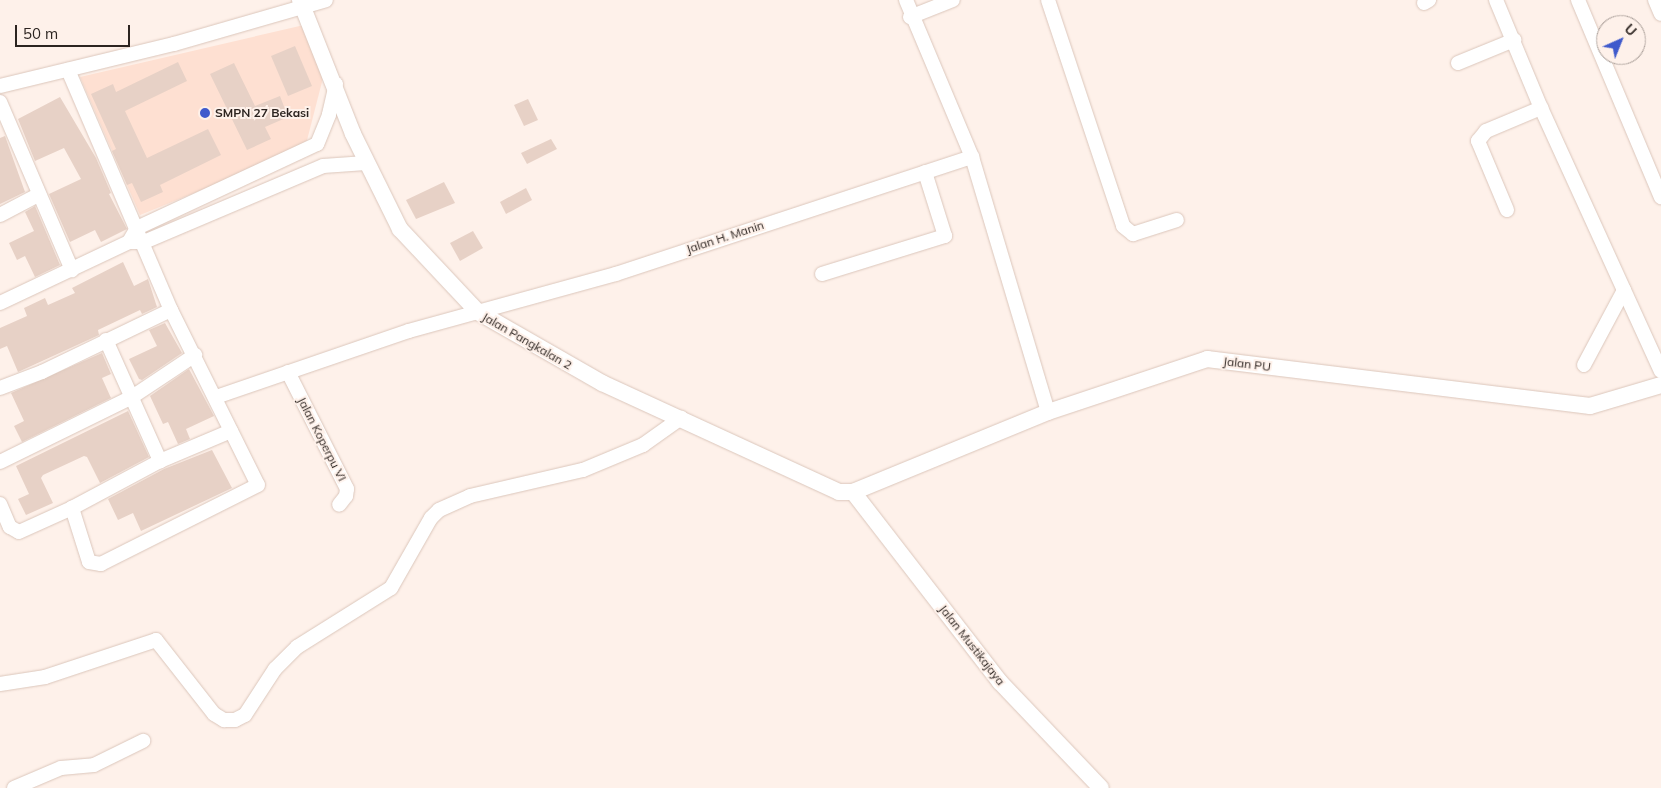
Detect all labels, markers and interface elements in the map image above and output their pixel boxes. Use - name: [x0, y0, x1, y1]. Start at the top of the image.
- scale bar: [18, 15, 132, 47]
- north arrow: [1596, 15, 1646, 65]
- text: U: [1621, 20, 1641, 40]
- text: 50 m: [23, 24, 58, 43]
- place label: SMPN 27 Bekasi: [215, 106, 309, 120]
- marker: SMPN 27 Bekasi: [199, 107, 211, 119]
- street label: Jalan H. Manin: [684, 218, 766, 256]
- street label: Jalan Pangkalan 2: [480, 309, 574, 373]
- street label: Jalan PU: [1222, 354, 1272, 374]
- street label: Jalan Koperpu VI: [295, 395, 349, 483]
- street label: Jalan Mustikajaya: [936, 602, 1008, 688]

